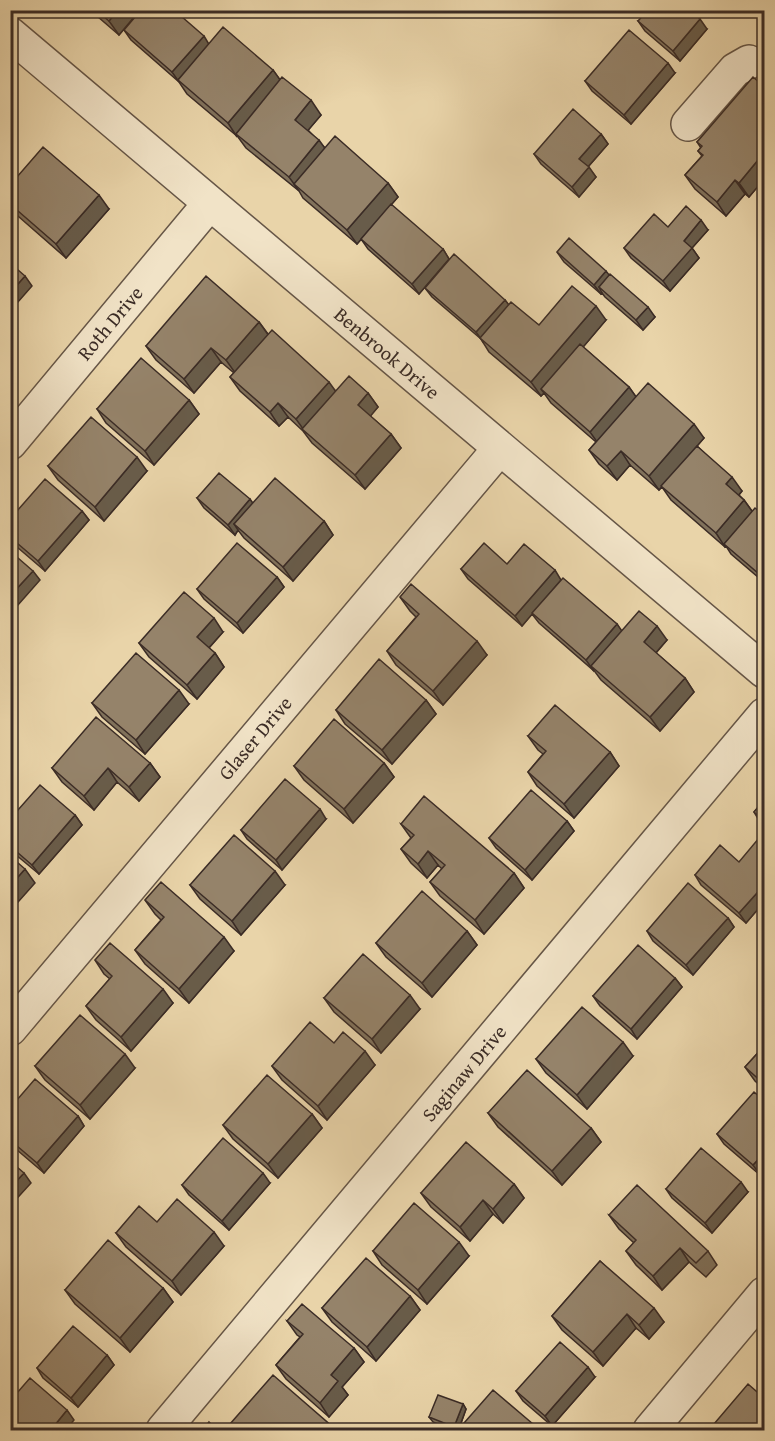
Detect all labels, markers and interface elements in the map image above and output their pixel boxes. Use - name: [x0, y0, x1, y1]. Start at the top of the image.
- street label: Roth Drive: [70, 279, 149, 366]
- street label: Benbrook Drive: [328, 300, 446, 406]
- street label: Glaser Drive: [211, 689, 298, 786]
- street label: Saginaw Drive: [414, 1018, 513, 1127]

